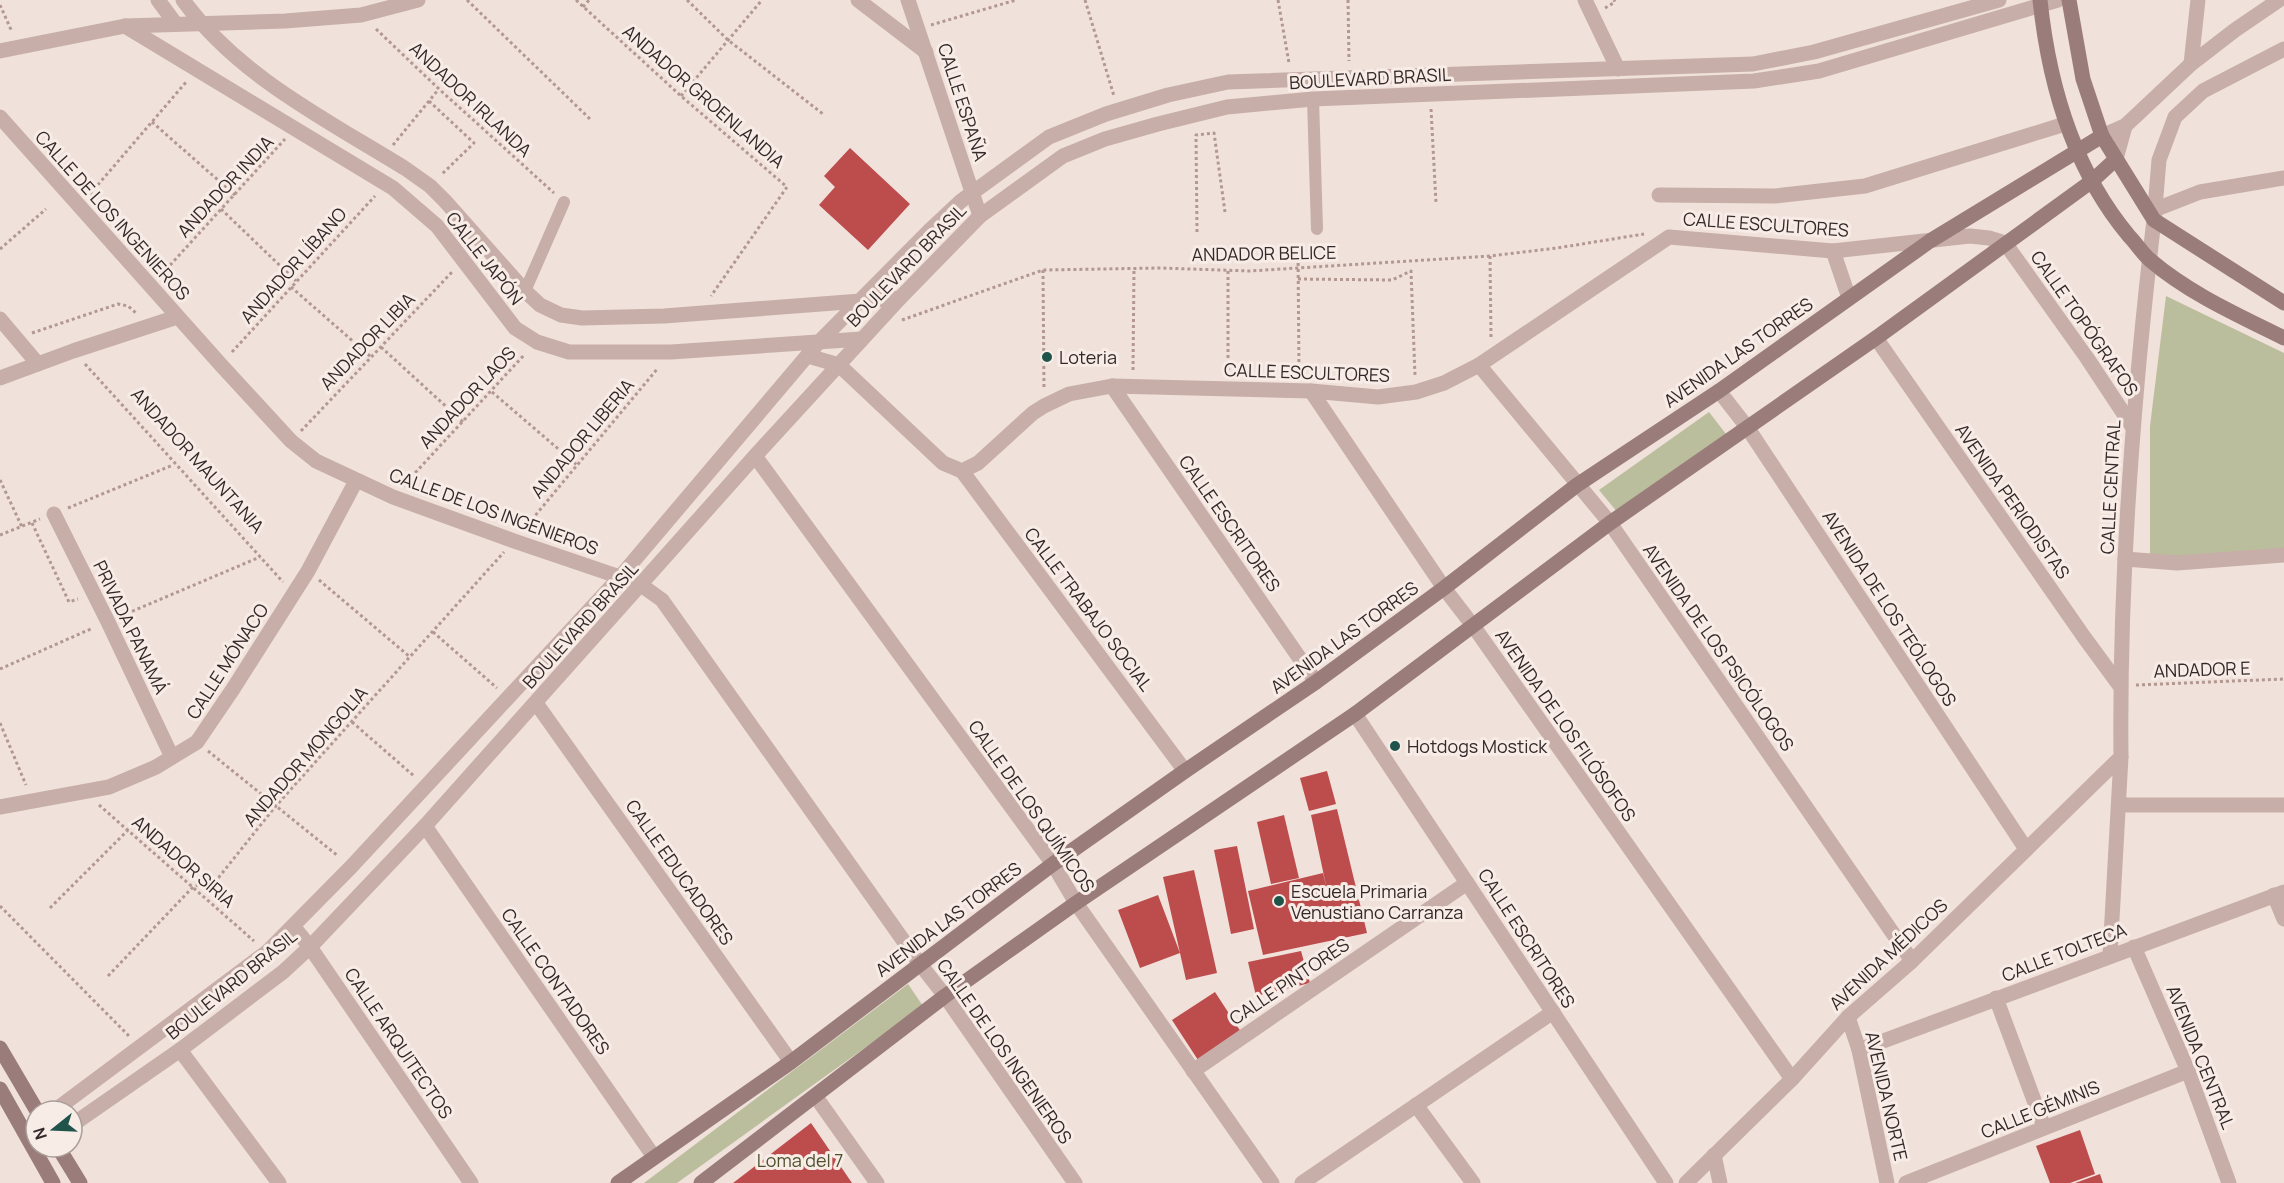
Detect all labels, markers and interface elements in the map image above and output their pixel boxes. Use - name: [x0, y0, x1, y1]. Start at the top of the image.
- street label: ANDADOR GROENLANDIA: [618, 19, 790, 173]
- street label: ANDADOR IRLANDA: [405, 36, 538, 162]
- street label: CALLE ESPAÑA: [933, 40, 993, 164]
- street label: BOULEVARD BRASIL: [1288, 62, 1452, 94]
- street label: CALLE DE LOS INGENIEROS: [30, 125, 196, 305]
- street label: ANDADOR INDIA: [172, 129, 279, 242]
- street label: BOULEVARD BRASIL: [841, 198, 971, 332]
- street label: ANDADOR LÍBANO: [235, 202, 351, 328]
- street label: CALLE ESCULTORES: [1682, 206, 1850, 242]
- street label: CALLE JAPÓN: [441, 207, 529, 309]
- street label: ANDADOR BELICE: [1191, 240, 1337, 266]
- street label: CALLE TOPÓGRAFOS: [2026, 245, 2144, 401]
- street label: ANDADOR LIBIA: [314, 287, 420, 395]
- street label: AVENIDA LAS TORRES: [1659, 291, 1817, 413]
- street label: ANDADOR LAOS: [413, 341, 521, 453]
- place label: Loteria: [1059, 345, 1117, 369]
- marker: Loteria: [1040, 350, 1054, 364]
- street label: CALLE ESCULTORES: [1224, 357, 1390, 387]
- street label: ANDADOR LIBERIA: [525, 373, 639, 503]
- street label: ANDADOR MAUNTANIA: [126, 382, 270, 538]
- street label: AVENIDA PERIODISTAS: [1950, 419, 2076, 583]
- street label: CALLE CENTRAL: [2095, 419, 2125, 555]
- street label: CALLE ESCRITORES: [1174, 450, 1286, 596]
- street label: CALLE DE LOS INGENIEROS: [386, 462, 602, 560]
- street label: AVENIDA DE LOS TEÓLOGOS: [1818, 505, 1962, 711]
- street label: CALLE TRABAJO SOCIAL: [1020, 522, 1158, 696]
- street label: AVENIDA DE LOS PSICÓLOGOS: [1638, 539, 1800, 755]
- street label: PRIVADA PANAMÁ: [88, 556, 174, 698]
- street label: BOULEVARD BRASIL: [517, 557, 643, 693]
- street label: AVENIDA LAS TORRES: [1265, 575, 1423, 699]
- street label: CALLE MÓNACO: [181, 598, 273, 724]
- street label: AVENIDA DE LOS FILÓSOFOS: [1490, 624, 1642, 826]
- street label: ANDADOR E: [2153, 655, 2251, 683]
- street label: ANDADOR MONGOLIA: [238, 681, 373, 831]
- street label: CALLE DE LOS QUÍMICOS: [963, 715, 1101, 897]
- place label: Hotdogs Mostick: [1407, 734, 1548, 758]
- marker: Hotdogs Mostick: [1388, 739, 1402, 753]
- street label: CALLE EDUCADORES: [621, 795, 739, 949]
- street label: ANDADOR SIRIA: [127, 810, 241, 913]
- street label: AVENIDA LAS TORRES: [870, 856, 1026, 982]
- street label: CALLE ESCRITORES: [1473, 864, 1581, 1012]
- place label: Escuela Primaria Venustiano Carranza: [1291, 879, 1463, 924]
- street label: AVENIDA MÉDICOS: [1824, 893, 1952, 1015]
- marker: Escuela Primaria Venustiano Carranza: [1272, 894, 1286, 908]
- street label: CALLE CONTADORES: [496, 903, 616, 1059]
- street label: CALLE TOLTECA: [1998, 917, 2130, 987]
- street label: BOULEVARD BRASIL: [160, 924, 302, 1044]
- street label: CALLE PINTORES: [1224, 932, 1354, 1030]
- street label: CALLE DE LOS INGENIEROS: [932, 954, 1078, 1148]
- street label: CALLE ARQUITECTOS: [340, 963, 458, 1123]
- street label: AVENIDA CENTRAL: [2161, 982, 2241, 1132]
- street label: AVENIDA NORTE: [1860, 1029, 1914, 1163]
- street label: CALLE GÉMINIS: [1977, 1074, 2103, 1144]
- north arrow: [24, 1099, 84, 1159]
- text: N: [27, 1125, 52, 1143]
- park label: Loma del 7: [757, 1148, 843, 1172]

